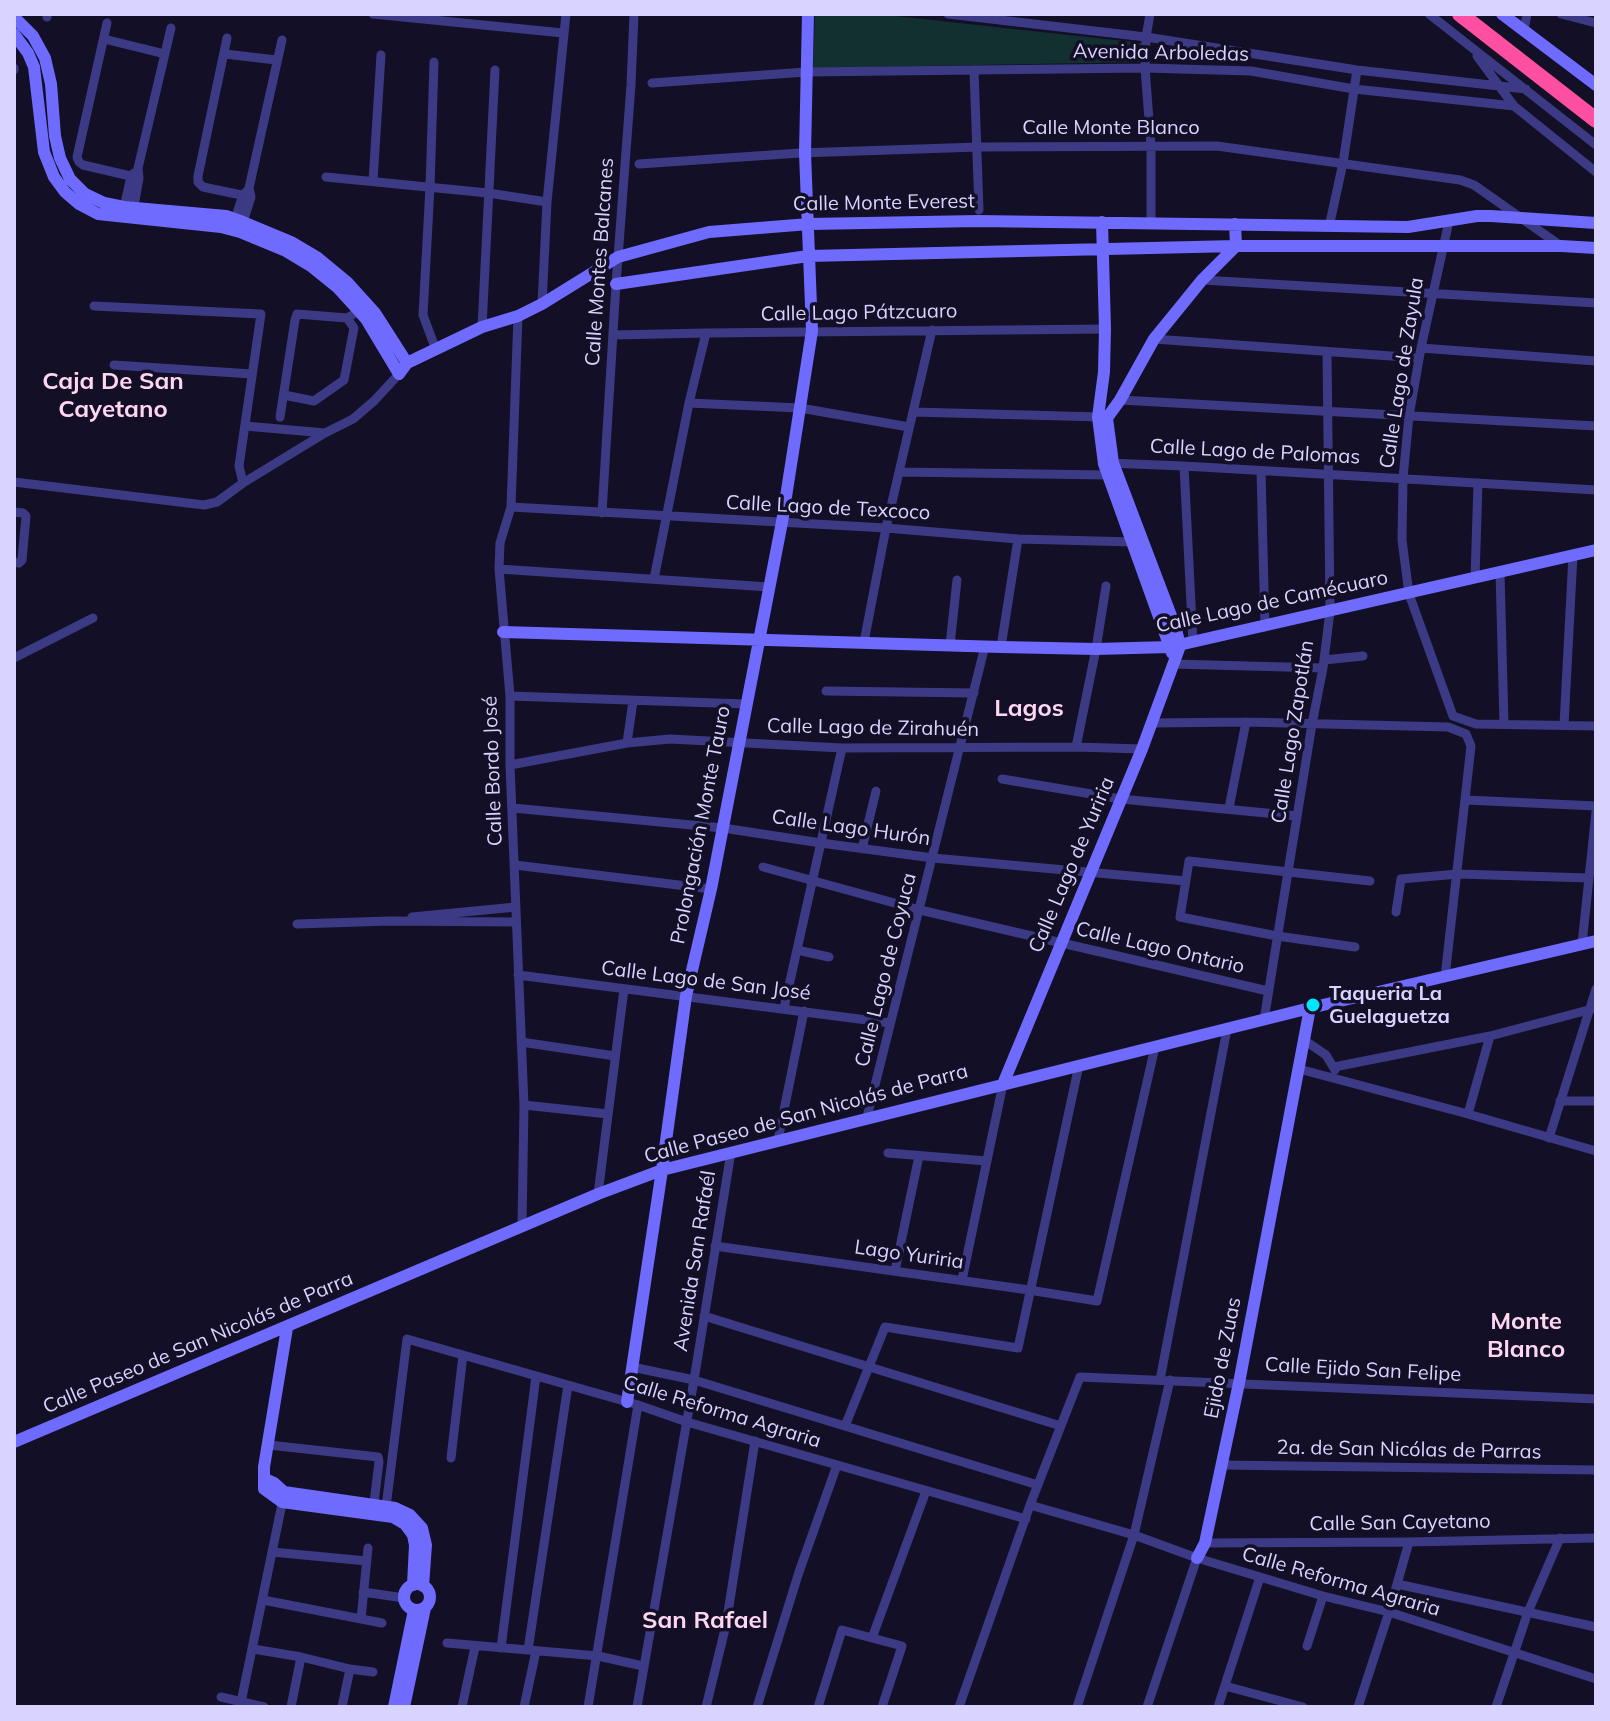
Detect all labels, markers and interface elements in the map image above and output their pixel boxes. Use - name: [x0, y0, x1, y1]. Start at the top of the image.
- street label: Avenida Arboledas: [1073, 39, 1249, 67]
- street label: Calle Monte Blanco: [1022, 116, 1200, 140]
- street label: Calle Montes Balcanes: [581, 157, 619, 367]
- street label: Calle Monte Everest: [793, 189, 975, 217]
- street label: Calle Lago de Zayula: [1375, 276, 1429, 470]
- street label: Calle Lago Pátzcuaro: [760, 299, 958, 327]
- district label: Caja De San Cayetano: [42, 368, 184, 424]
- street label: Calle Lago de Palomas: [1149, 434, 1361, 470]
- street label: Calle Lago de Texcoco: [725, 491, 931, 525]
- street label: Calle Lago de Camécuaro: [1154, 566, 1390, 638]
- street label: Calle Lago Zapotlán: [1267, 639, 1319, 825]
- street label: Calle Bordo José: [478, 695, 508, 847]
- district label: Lagos: [994, 695, 1064, 723]
- street label: Prolongación Monte Tauro: [666, 704, 736, 946]
- street label: Calle Lago de Zirahuén: [767, 714, 979, 742]
- street label: Calle Lago de Yuriria: [1024, 773, 1120, 957]
- street label: Calle Lago Hurón: [770, 805, 932, 851]
- street label: Calle Lago de Coyuca: [850, 871, 922, 1069]
- street label: Calle Lago Ontario: [1073, 917, 1247, 979]
- street label: Calle Lago de San José: [600, 956, 812, 1006]
- place label: Taqueria La Guelaguetza: [1329, 982, 1450, 1029]
- marker: Taqueria La Guelaguetza: [1304, 996, 1322, 1014]
- street label: Calle Paseo de San Nicolás de Parra: [641, 1059, 971, 1169]
- street label: Avenida San Rafaél: [669, 1169, 721, 1353]
- street label: Lago Yuriria: [853, 1235, 965, 1275]
- street label: Calle Paseo de San Nicolás de Parra: [39, 1267, 357, 1419]
- street label: Ejido de Zuas: [1199, 1295, 1247, 1421]
- district label: Monte Blanco: [1487, 1308, 1565, 1364]
- street label: Calle Ejido San Felipe: [1264, 1353, 1462, 1387]
- street label: Calle Reforma Agraria: [620, 1371, 824, 1453]
- street label: 2a. de San Nicólas de Parras: [1276, 1436, 1542, 1464]
- street label: Calle San Cayetano: [1309, 1509, 1491, 1537]
- street label: Calle Reforma Agraria: [1239, 1542, 1443, 1622]
- district label: San Rafael: [642, 1607, 768, 1635]

